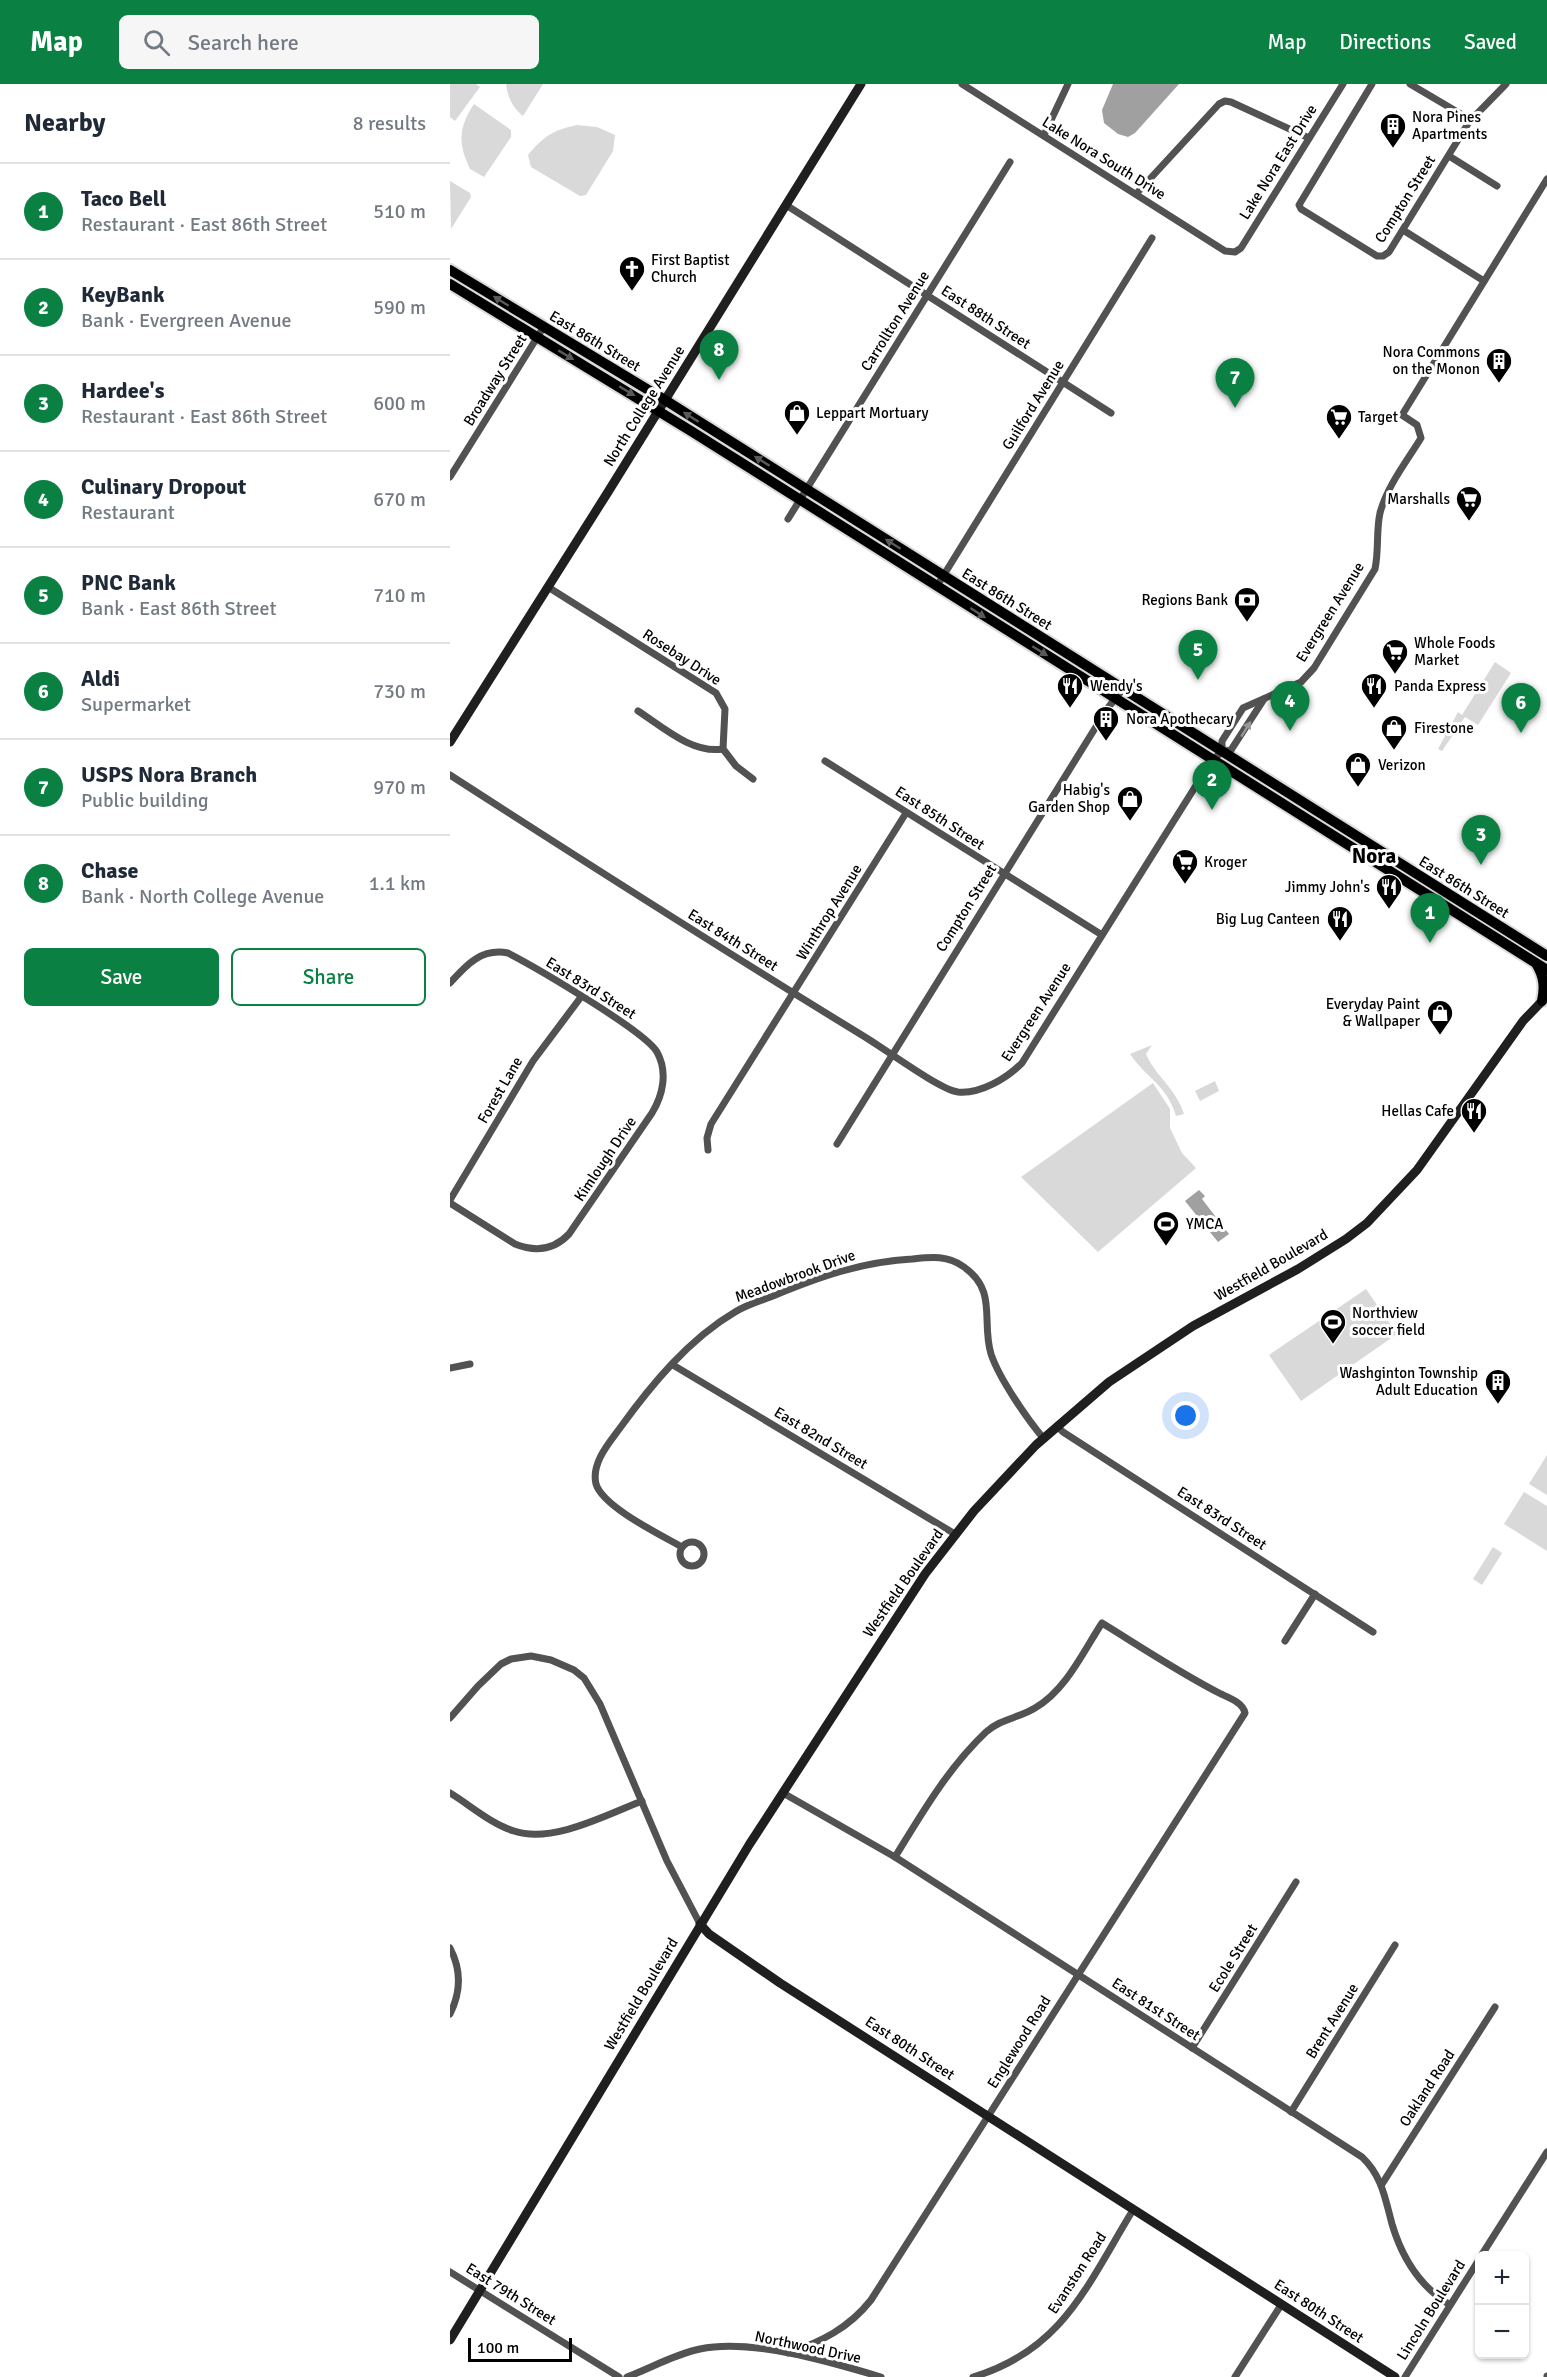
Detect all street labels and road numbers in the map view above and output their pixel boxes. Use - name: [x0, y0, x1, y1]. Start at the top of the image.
- street label: Lake Nora East Drive: [1235, 101, 1321, 223]
- street label: Lake Nora South Drive: [1039, 113, 1169, 203]
- street label: Compton Street: [1371, 152, 1439, 246]
- street label: Carrollton Avenue: [857, 268, 933, 374]
- street label: East 88th Street: [938, 281, 1034, 353]
- street label: East 86th Street: [546, 307, 644, 375]
- street label: Broadway Street: [460, 331, 530, 429]
- street label: North College Avenue: [600, 342, 688, 470]
- street label: Guilford Avenue: [998, 357, 1068, 453]
- street label: Evergreen Avenue: [1292, 559, 1368, 665]
- street label: East 86th Street: [959, 564, 1055, 634]
- street label: Rosebay Drive: [639, 625, 725, 689]
- street label: East 85th Street: [892, 782, 988, 854]
- street label: East 86th Street: [1416, 852, 1512, 922]
- street label: Winthrop Avenue: [792, 861, 866, 963]
- street label: Compton Street: [932, 861, 1000, 955]
- street label: East 84th Street: [685, 905, 781, 975]
- street label: East 83rd Street: [543, 953, 639, 1023]
- street label: Evergreen Avenue: [997, 959, 1075, 1065]
- street label: Forest Lane: [474, 1053, 526, 1127]
- street label: Kimlough Drive: [570, 1113, 640, 1205]
- street label: Westfield Boulevard: [1211, 1225, 1331, 1305]
- street label: Meadowbrook Drive: [732, 1246, 858, 1306]
- street label: East 82nd Street: [771, 1403, 871, 1473]
- street label: East 83rd Street: [1174, 1482, 1270, 1554]
- street label: Westfield Boulevard: [859, 1525, 947, 1641]
- street label: Ecole Street: [1205, 1920, 1261, 1996]
- street label: Westfield Boulevard: [600, 1934, 682, 2053]
- street label: East 81st Street: [1109, 1974, 1203, 2044]
- street label: Brent Avenue: [1302, 1980, 1362, 2062]
- street label: Englewood Road: [983, 1992, 1055, 2092]
- street label: East 80th Street: [862, 2012, 958, 2084]
- street label: Oakland Road: [1395, 2046, 1459, 2130]
- street label: Evanston Road: [1044, 2229, 1110, 2317]
- street label: Lincoln Boulevard: [1393, 2256, 1469, 2363]
- street label: East 79th Street: [463, 2259, 559, 2329]
- street label: East 80th Street: [1271, 2275, 1367, 2347]
- street label: Northwood Drive: [753, 2327, 863, 2367]

